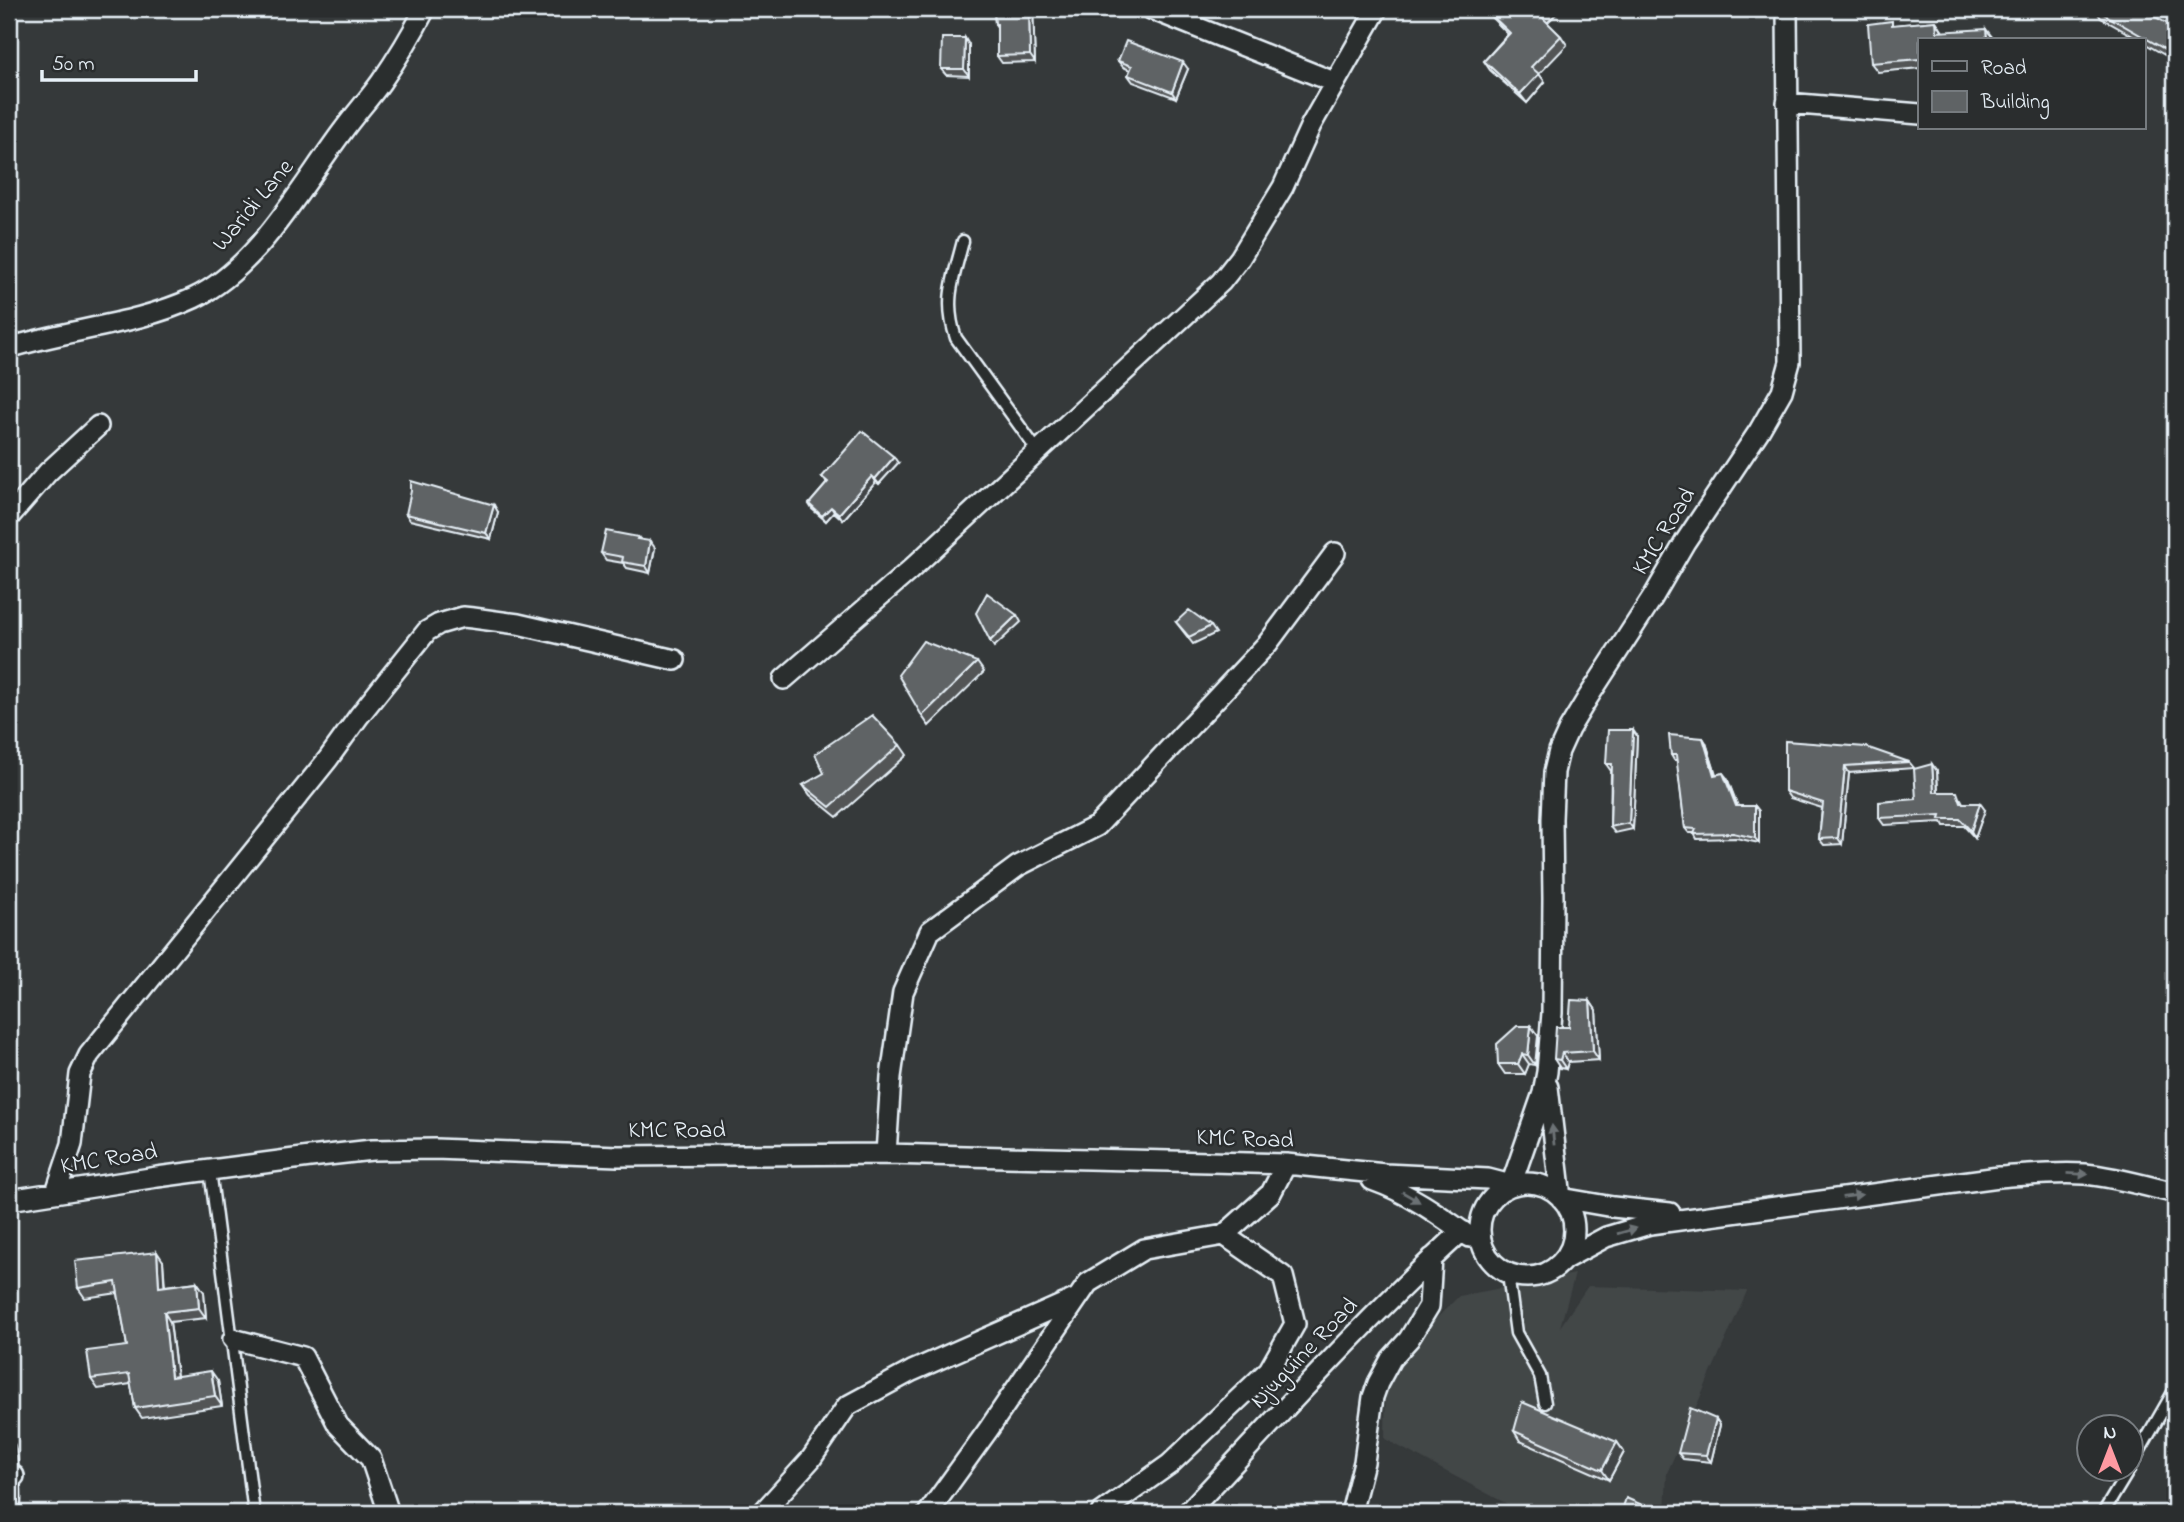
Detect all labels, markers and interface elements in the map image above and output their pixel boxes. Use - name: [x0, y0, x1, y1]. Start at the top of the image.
- scale bar: [42, 38, 196, 82]
- legend: [1918, 38, 2146, 130]
- text: 50 m: [52, 50, 95, 80]
- text: Road: [1981, 54, 2027, 84]
- text: Building: [1980, 88, 2050, 120]
- street label: Waridi Lane: [205, 152, 303, 260]
- street label: KMC Road: [1624, 481, 1706, 583]
- street label: KMC Road: [628, 1114, 726, 1149]
- street label: KMC Road: [1196, 1121, 1295, 1159]
- one-way arrow: [1548, 1124, 1559, 1146]
- street label: KMC Road: [58, 1135, 160, 1185]
- one-way arrow: [2067, 1169, 2089, 1180]
- one-way arrow: [1402, 1191, 1421, 1203]
- one-way arrow: [1841, 1191, 1863, 1202]
- one-way arrow: [1617, 1225, 1638, 1235]
- street label: Njuguine Road: [1243, 1290, 1368, 1418]
- north arrow: [2076, 1414, 2146, 1484]
- text: N: [2104, 1420, 2117, 1447]

